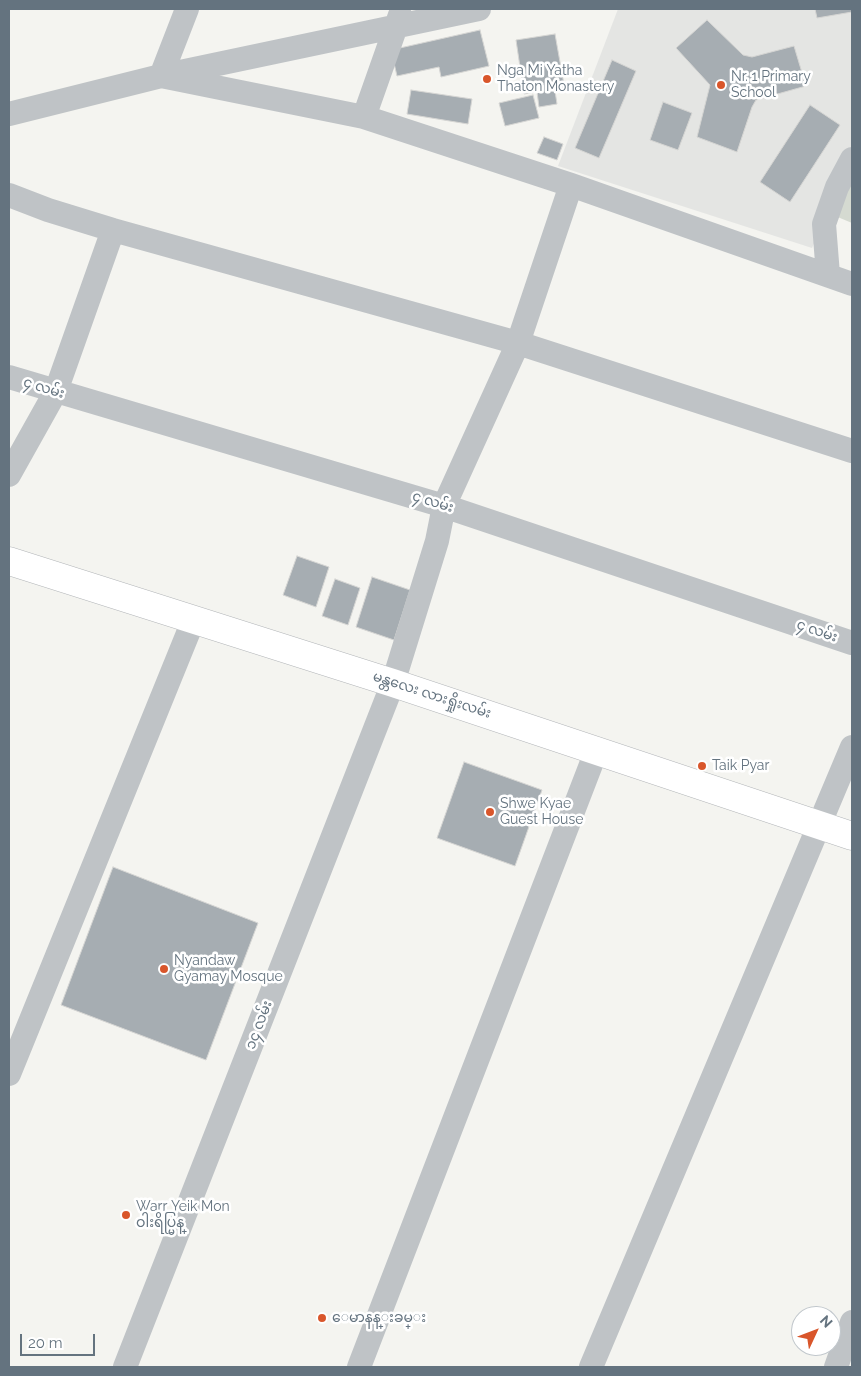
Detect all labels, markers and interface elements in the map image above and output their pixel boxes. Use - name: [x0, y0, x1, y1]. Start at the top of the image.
- place label: Nga Mi Yatha Thaton Monastery: [497, 63, 614, 95]
- place label: Nr. 1 Primary School: [731, 69, 811, 102]
- marker: Nga Mi Yatha Thaton Monastery: [481, 73, 493, 85]
- marker: Nr. 1 Primary School: [715, 79, 727, 91]
- street label: ၄ လမ်း: [21, 374, 67, 402]
- street label: ၄ လမ်း: [410, 488, 456, 516]
- street label: ၄ လမ်း: [794, 616, 840, 646]
- street label: မန္တလေး လားရှိုးလမ်း: [371, 668, 493, 722]
- place label: Taik Pyar: [712, 758, 769, 774]
- marker: Taik Pyar: [696, 760, 708, 772]
- place label: Shwe Kyae Guest House: [500, 796, 583, 829]
- marker: Shwe Kyae Guest House: [484, 806, 496, 818]
- place label: Nyandaw Gyamay Mosque: [174, 953, 283, 986]
- marker: Nyandaw Gyamay Mosque: [158, 963, 170, 975]
- street label: ၁၄ လမ်း: [242, 998, 276, 1052]
- place label: Warr Yeik Mon ဝါးရိပ္မြန္: [136, 1199, 230, 1232]
- marker: Warr Yeik Mon ဝါးရိပ္မြန္: [120, 1209, 132, 1221]
- north arrow: [791, 1306, 841, 1356]
- place label: ေမာနန္းခမ္း: [332, 1310, 426, 1326]
- marker: ေမာနန္းခမ္း: [316, 1312, 328, 1324]
- text: N: [817, 1312, 836, 1331]
- scale bar: [22, 1324, 98, 1356]
- text: 20 m: [28, 1334, 63, 1352]

